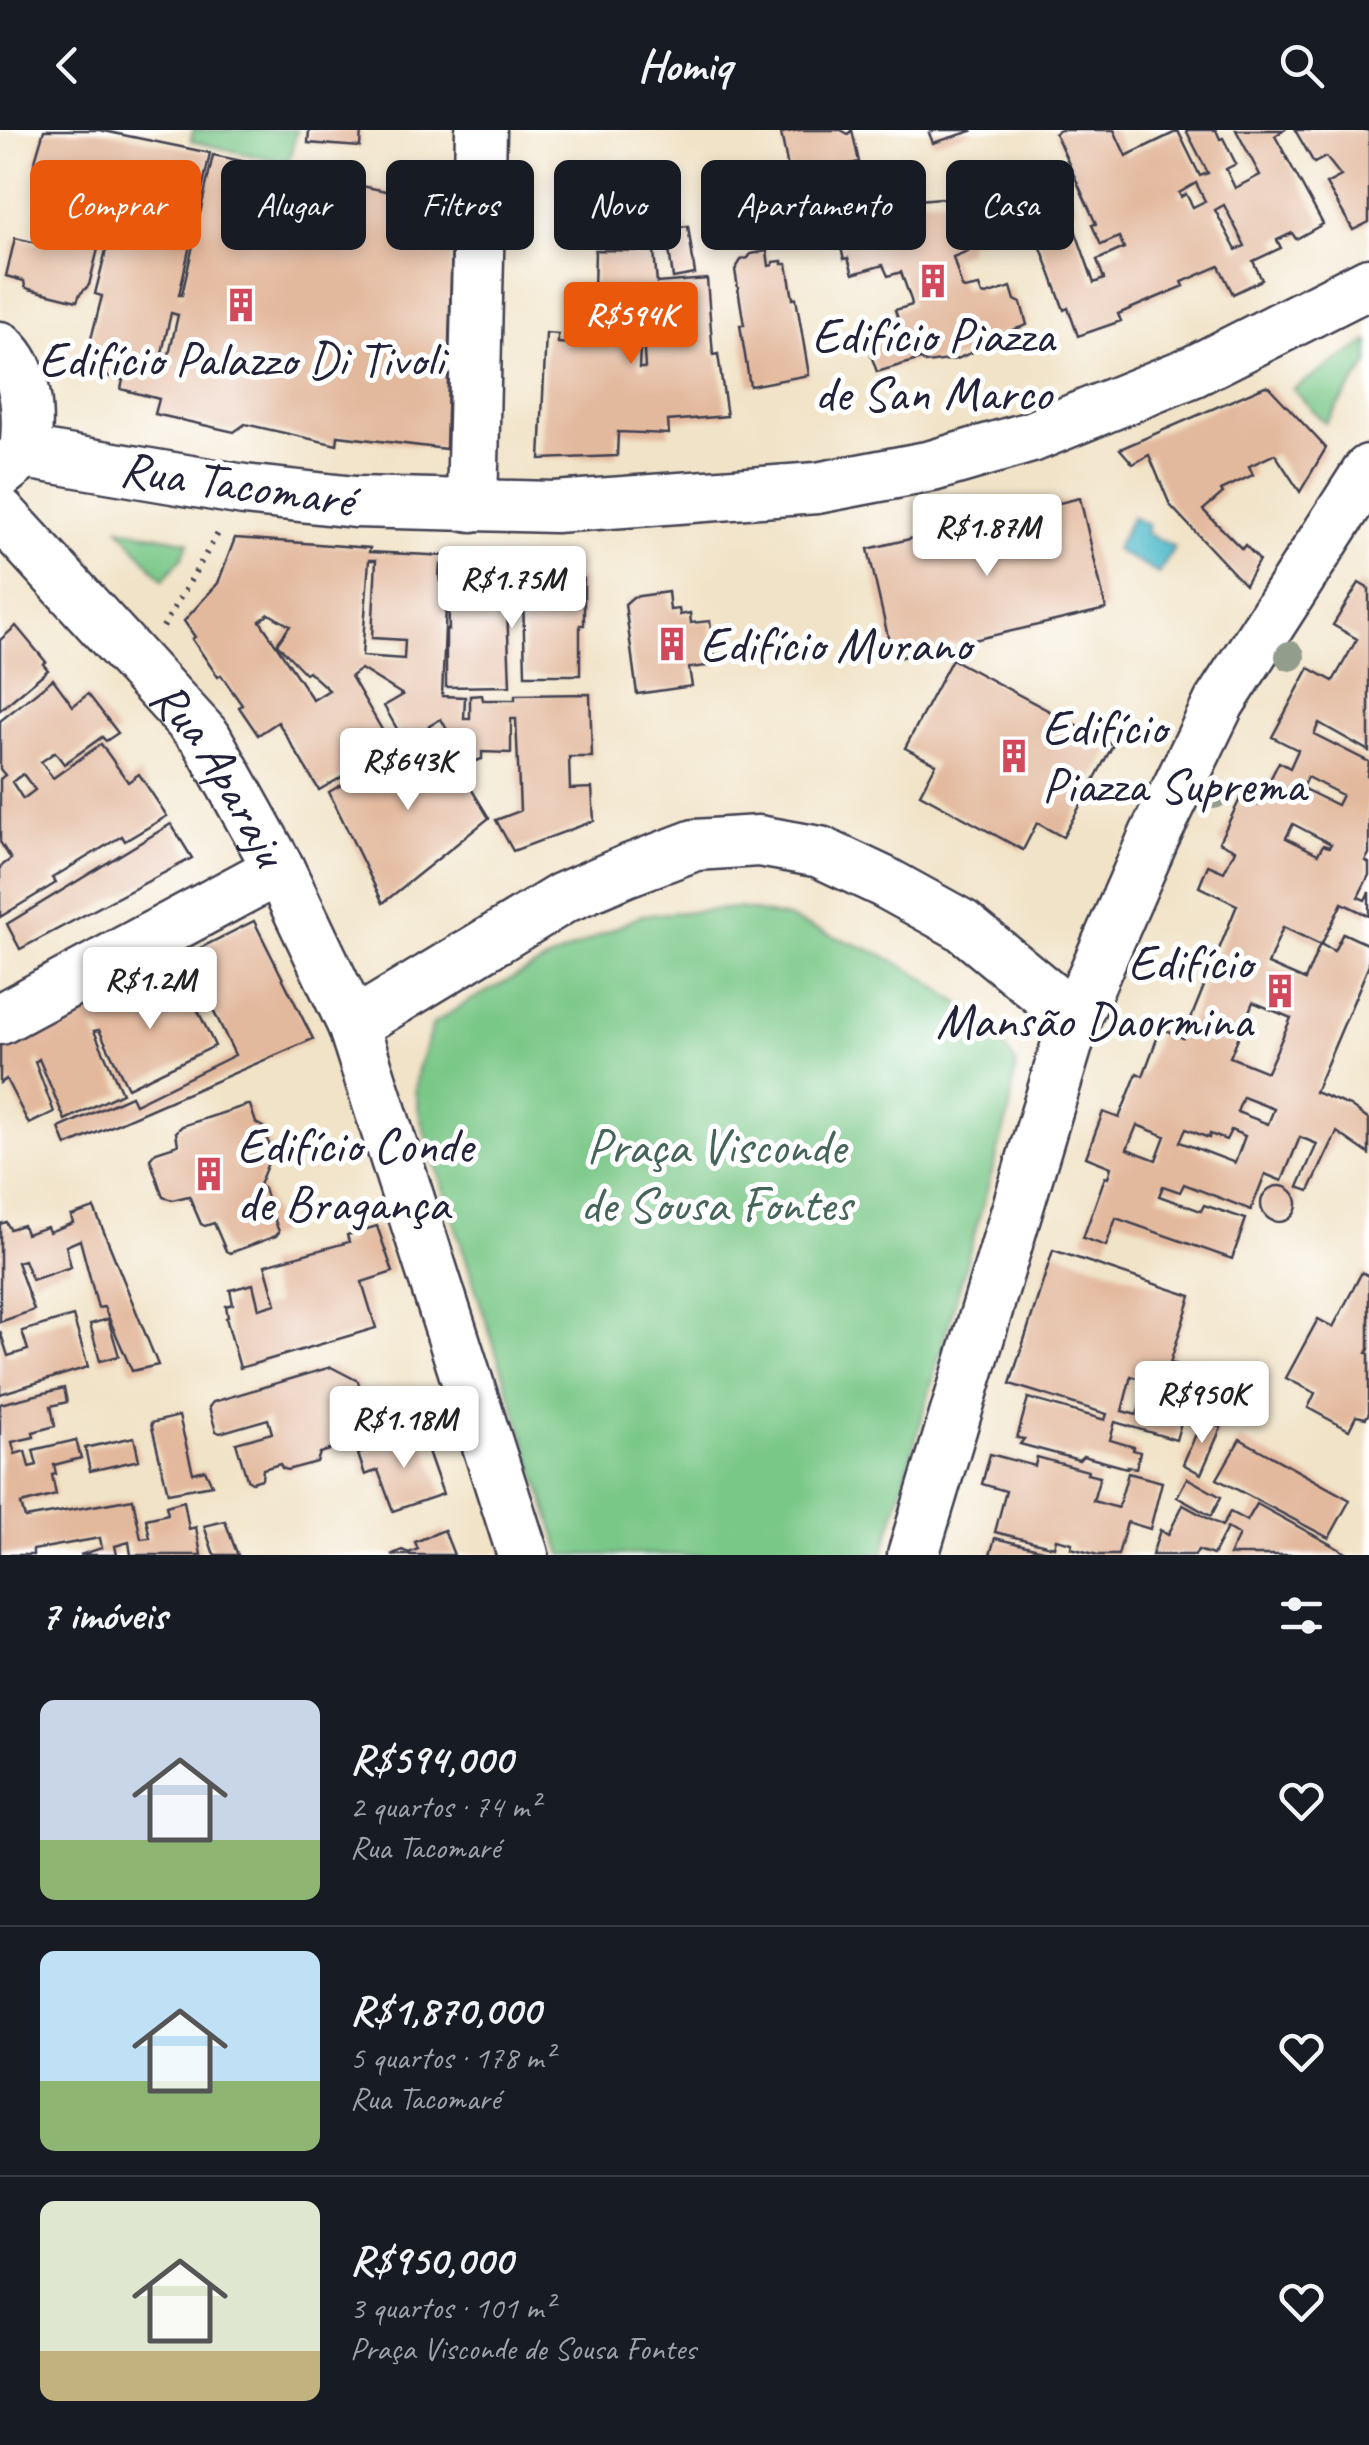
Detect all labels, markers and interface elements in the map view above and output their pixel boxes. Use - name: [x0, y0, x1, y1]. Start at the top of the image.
- text: Homiq: [638, 37, 731, 94]
- icon: back: [40, 38, 95, 93]
- icon: search: [1274, 38, 1329, 93]
- chip: Comprar: [30, 160, 201, 250]
- chip: Alugar: [221, 160, 366, 250]
- chip: Filtros: [386, 160, 534, 250]
- chip: Novo: [554, 160, 681, 250]
- chip: Apartamento: [701, 160, 926, 250]
- chip: Casa: [946, 160, 1074, 250]
- building icon: Edifício Piazza de San Marco: [914, 262, 952, 300]
- pin: R$594K: [550, 282, 712, 367]
- building icon: Edifício Palazzo Di Tivoli: [222, 286, 260, 324]
- text: R$594K: [586, 294, 676, 335]
- place label: Edifício Piazza de San Marco: [812, 304, 1057, 425]
- place label: Edifício Palazzo Di Tivoli: [39, 328, 449, 391]
- street label: Rua Tacomaré: [116, 436, 364, 532]
- pin: R$1.87M: [895, 494, 1079, 579]
- text: R$1.87M: [935, 506, 1039, 547]
- pin: R$1.75M: [420, 546, 604, 631]
- text: R$1.75M: [460, 558, 564, 599]
- place label: Edifício Murano: [700, 613, 976, 676]
- building icon: Edifício Murano: [653, 625, 691, 663]
- street label: Rua Aparaju: [137, 667, 304, 880]
- place label: Edifício Piazza Suprema: [1042, 696, 1310, 817]
- pin: R$643K: [327, 728, 489, 813]
- building icon: Edifício Piazza Suprema: [995, 737, 1033, 775]
- text: R$643K: [362, 740, 454, 781]
- place label: Edifício Mansão Daormina: [936, 931, 1257, 1052]
- pin: R$1.2M: [69, 947, 231, 1032]
- text: R$1.2M: [105, 959, 195, 1000]
- building icon: Edifício Mansão Daormina: [1261, 972, 1299, 1010]
- place label: Edifício Conde de Bragança: [237, 1114, 477, 1235]
- park label: Praça Visconde de Sousa Fontes: [580, 1115, 856, 1236]
- building icon: Edifício Conde de Bragança: [190, 1155, 228, 1193]
- pin: R$950K: [1121, 1361, 1283, 1446]
- text: R$950K: [1157, 1373, 1247, 1414]
- pin: R$1.18M: [312, 1386, 496, 1471]
- text: R$1.18M: [352, 1398, 456, 1439]
- icon: filters: [1274, 1588, 1329, 1643]
- text: 7 imóveis: [40, 1589, 167, 1642]
- text: R$594,000: [350, 1733, 512, 1786]
- icon: home: [120, 1740, 240, 1860]
- icon: heart: [1274, 1773, 1329, 1828]
- text: 2 quartos · 74 m²: [350, 1786, 539, 1827]
- text: Rua Tacomaré: [350, 1827, 500, 1868]
- text: R$1,870,000: [350, 1984, 541, 2037]
- icon: home: [120, 1991, 240, 2111]
- icon: heart: [1274, 2024, 1329, 2079]
- text: 5 quartos · 178 m²: [350, 2037, 553, 2078]
- text: Rua Tacomaré: [350, 2078, 500, 2119]
- text: R$950,000: [350, 2234, 512, 2287]
- icon: home: [120, 2241, 240, 2361]
- icon: heart: [1274, 2274, 1329, 2329]
- text: 3 quartos · 101 m²: [350, 2287, 553, 2328]
- text: Praça Visconde de Sousa Fontes: [350, 2328, 696, 2369]

